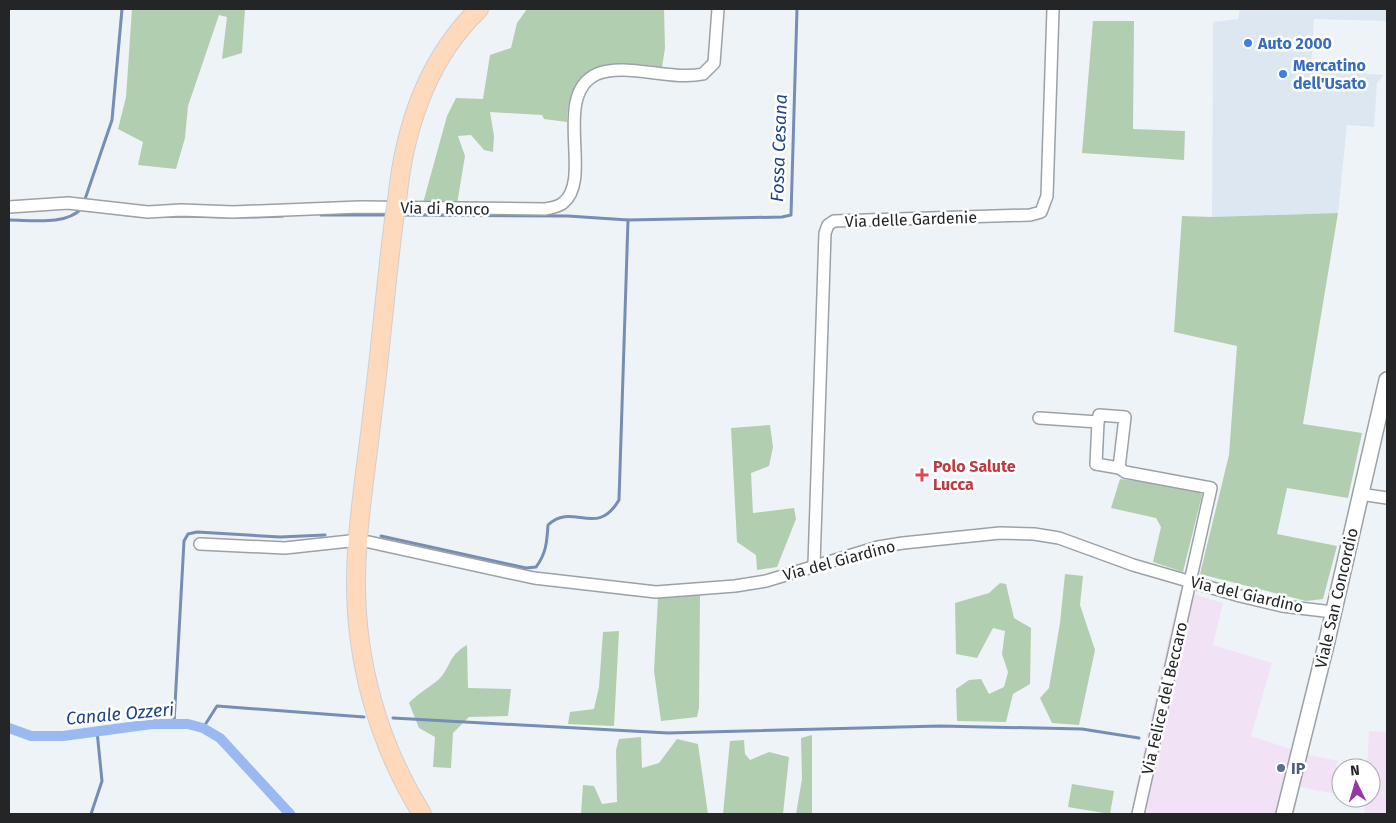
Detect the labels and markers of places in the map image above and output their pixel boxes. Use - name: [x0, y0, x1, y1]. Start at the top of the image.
- place label: Auto 2000: [1257, 34, 1332, 53]
- marker: Auto 2000: [1242, 37, 1254, 49]
- place label: Mercatino dell'Usato: [1293, 56, 1366, 93]
- marker: Mercatino dell'Usato: [1277, 68, 1289, 80]
- place label: Polo Salute Lucca: [933, 457, 1016, 494]
- marker: Polo Salute Lucca: [915, 468, 929, 482]
- place label: IP: [1291, 759, 1306, 778]
- marker: IP: [1275, 762, 1287, 774]

